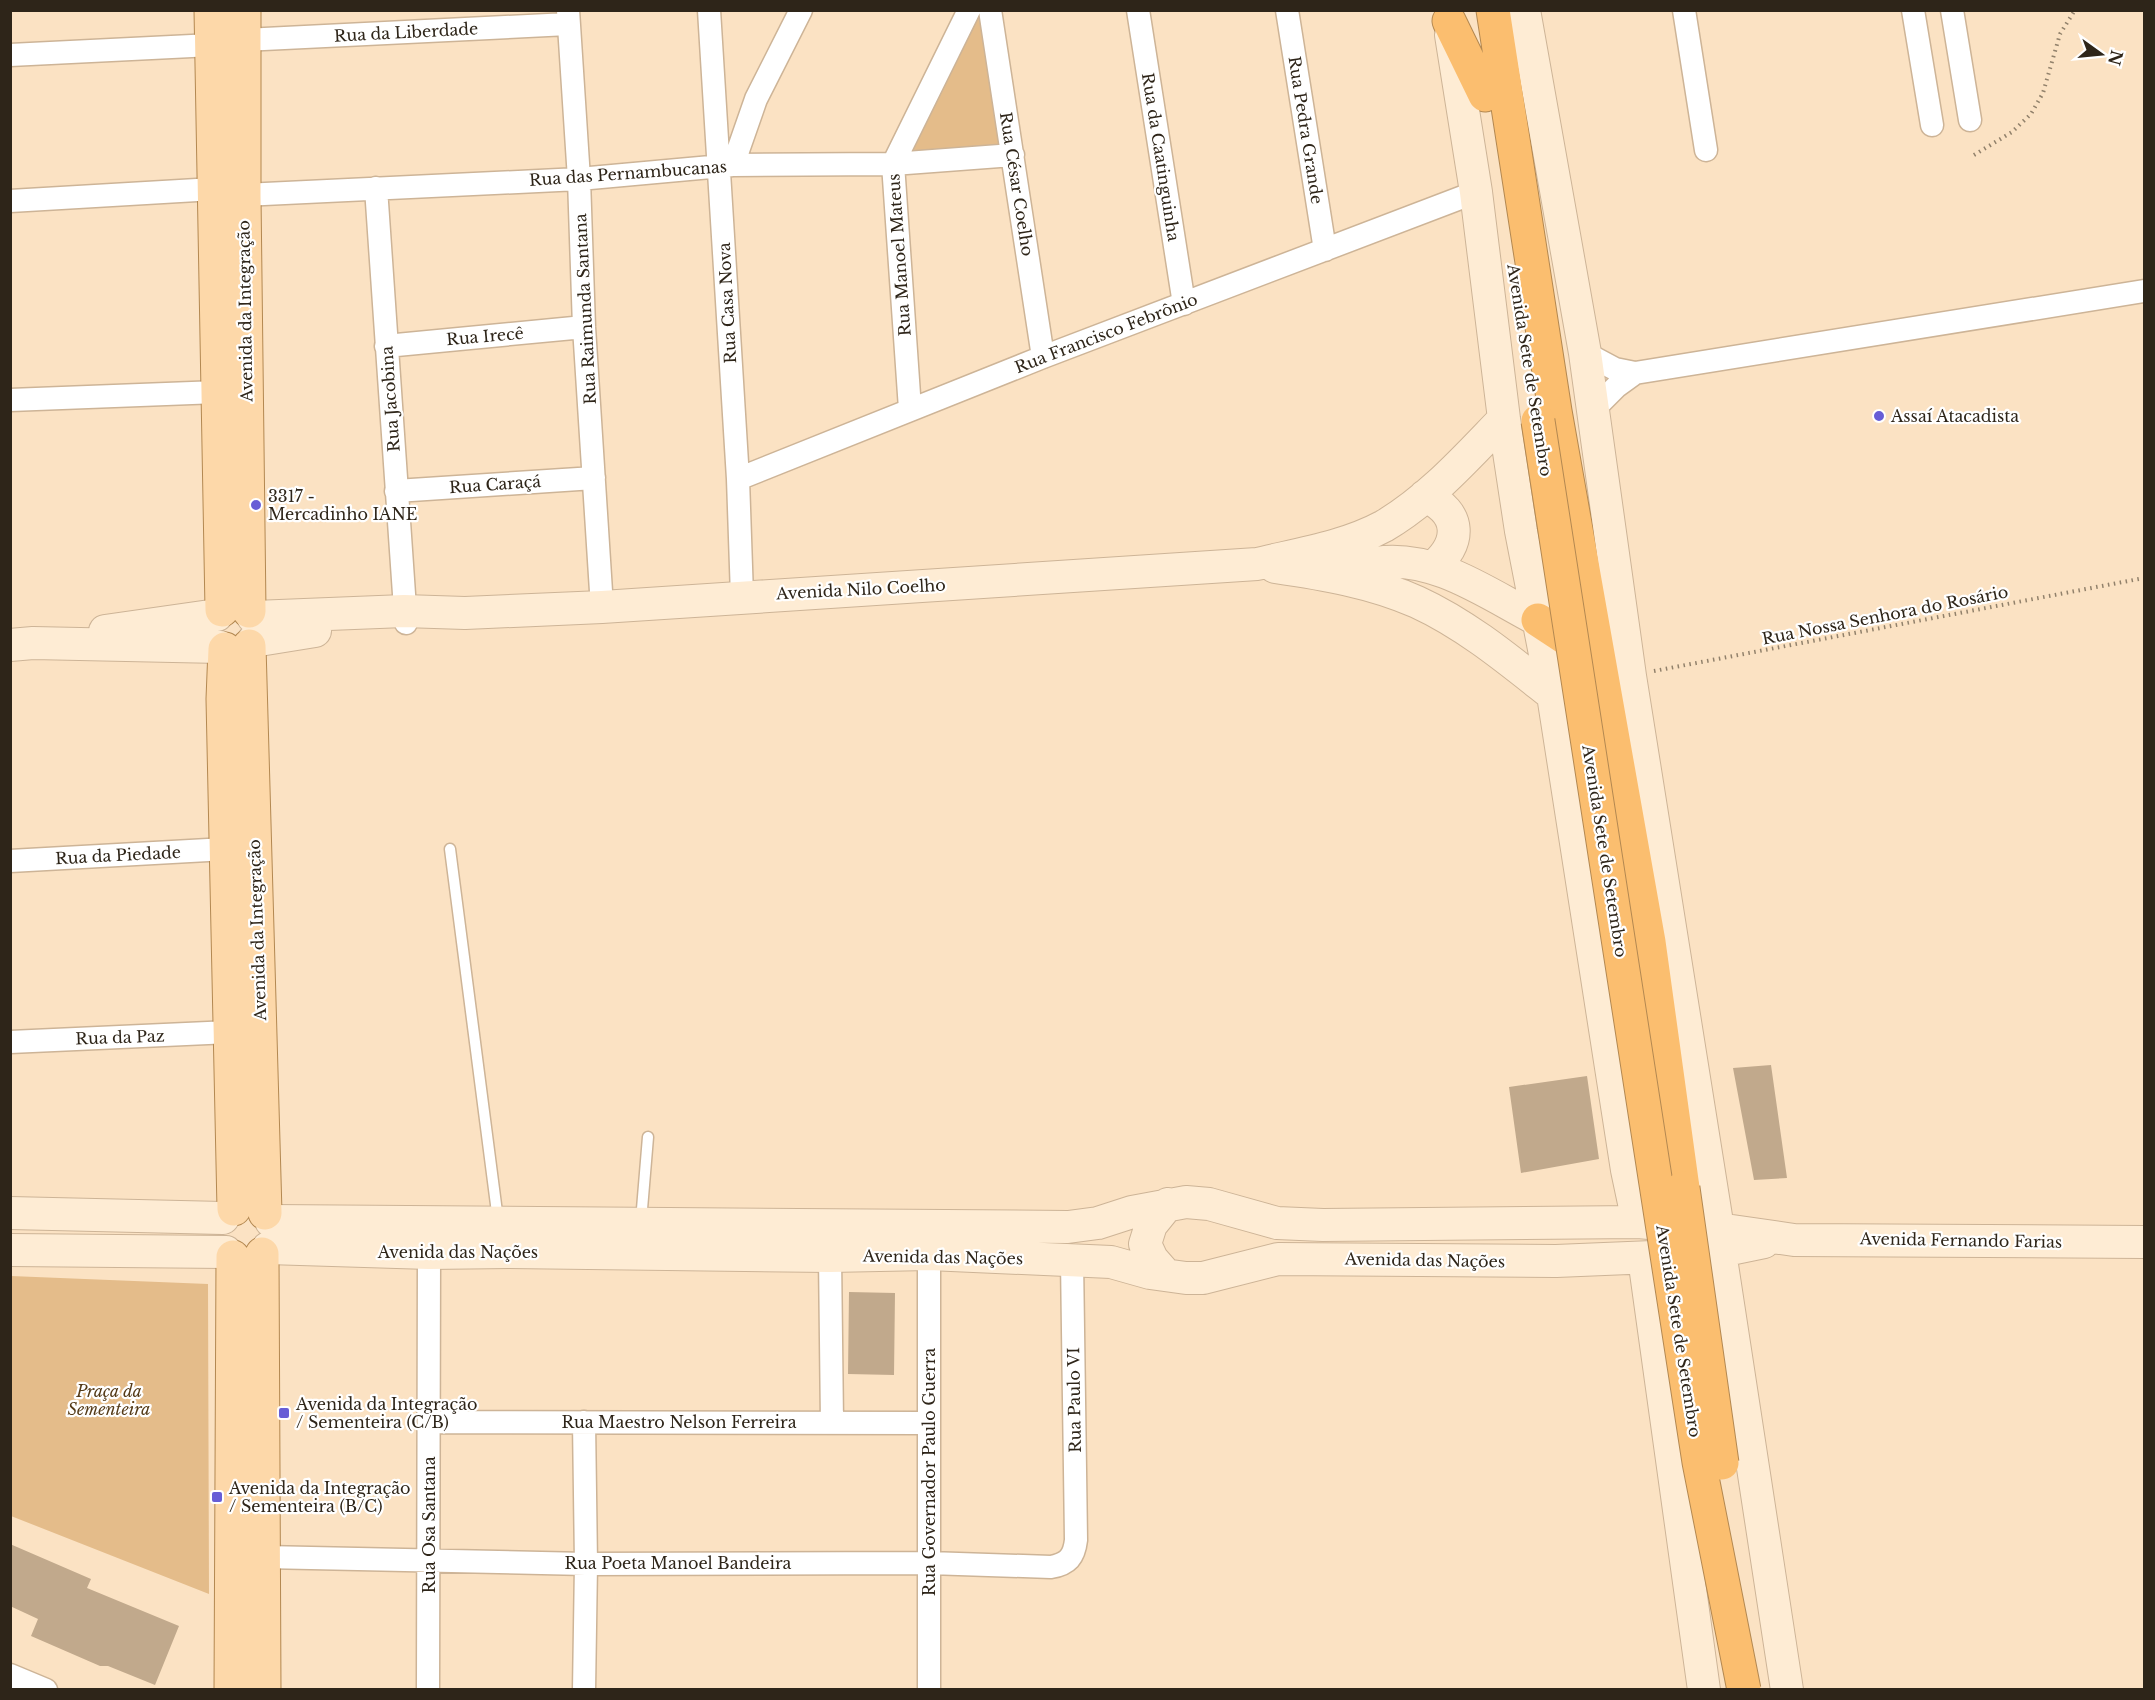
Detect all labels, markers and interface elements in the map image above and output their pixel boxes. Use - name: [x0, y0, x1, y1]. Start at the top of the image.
- street label: Rua da Liberdade: [333, 18, 479, 46]
- north arrow: [2071, 24, 2131, 84]
- text: N: [2104, 48, 2127, 68]
- street label: Rua Pedra Grande: [1284, 55, 1328, 205]
- street label: Rua da Caatinguinha: [1138, 71, 1184, 243]
- street label: Rua César Coelho: [996, 110, 1038, 258]
- street label: Rua das Pernambucanas: [528, 156, 728, 190]
- street label: Rua Manoel Mateus: [883, 173, 915, 337]
- street label: Rua Raimunda Santana: [570, 213, 600, 405]
- street label: Avenida da Integração: [233, 220, 257, 403]
- street label: Rua Casa Nova: [714, 242, 740, 364]
- street label: Avenida Sete de Setembro: [1503, 261, 1557, 478]
- street label: Rua Francisco Febrônio: [1012, 289, 1200, 377]
- street label: Rua Irecê: [445, 323, 525, 349]
- street label: Rua Jacobina: [376, 345, 404, 453]
- place label: Assaí Atacadista: [1890, 406, 2019, 426]
- marker: Assaí Atacadista: [1872, 409, 1886, 423]
- street label: Rua Caraçá: [448, 471, 542, 497]
- place label: 3317 - Mercadinho IANE: [268, 486, 418, 524]
- marker: 3317 - Mercadinho IANE: [249, 498, 263, 512]
- street label: Avenida Nilo Coelho: [775, 575, 946, 603]
- street label: Rua Nossa Senhora do Rosário: [1760, 581, 2010, 649]
- street label: Avenida Sete de Setembro: [1578, 742, 1632, 959]
- street label: Avenida da Integração: [244, 839, 270, 1022]
- street label: Rua da Piedade: [55, 842, 181, 868]
- street label: Rua da Paz: [75, 1025, 165, 1049]
- street label: Avenida Sete de Setembro: [1652, 1222, 1706, 1439]
- street label: Avenida Fernando Farias: [1859, 1228, 2062, 1252]
- street label: Avenida das Nações: [377, 1242, 538, 1262]
- street label: Avenida das Nações: [862, 1246, 1023, 1268]
- street label: Avenida das Nações: [1344, 1249, 1505, 1271]
- street label: Rua Paulo VI: [1063, 1347, 1085, 1453]
- street label: Rua Governador Paulo Guerra: [919, 1348, 939, 1596]
- park label: Praça da Sementeira: [68, 1381, 150, 1419]
- place label: Avenida da Integração / Sementeira (C/B): [295, 1394, 478, 1432]
- marker: Avenida da Integração / Sementeira (C/B): [277, 1406, 291, 1420]
- street label: Rua Maestro Nelson Ferreira: [561, 1412, 797, 1432]
- street label: Rua Osa Santana: [419, 1456, 439, 1594]
- place label: Avenida da Integração / Sementeira (B/C): [228, 1478, 411, 1516]
- marker: Avenida da Integração / Sementeira (B/C): [210, 1490, 224, 1504]
- street label: Rua Poeta Manoel Bandeira: [565, 1553, 792, 1573]

